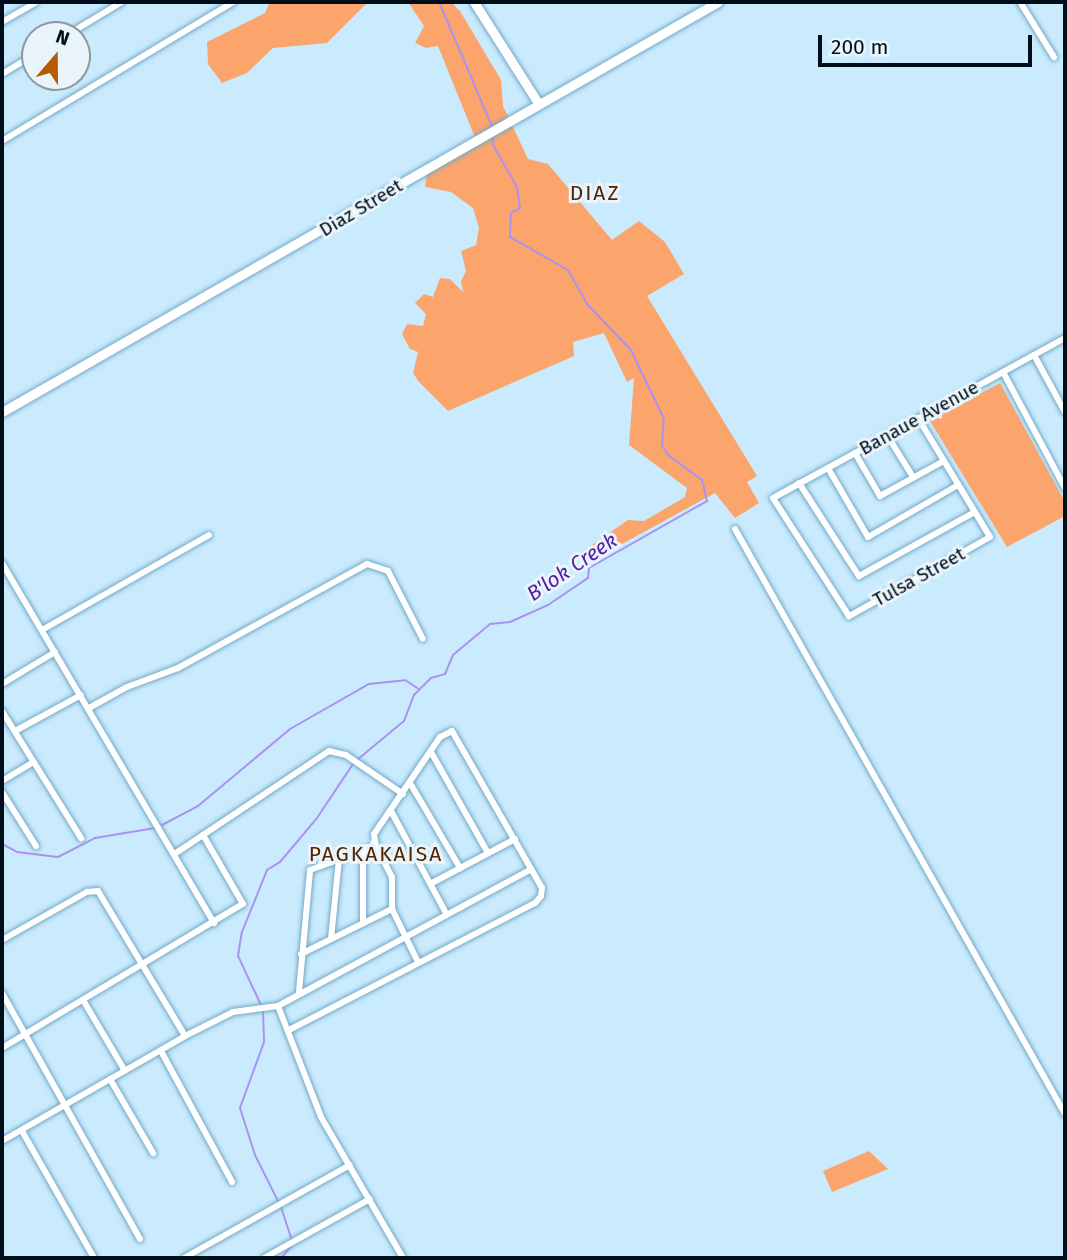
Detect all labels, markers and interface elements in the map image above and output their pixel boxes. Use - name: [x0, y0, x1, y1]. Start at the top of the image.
- north arrow: [21, 21, 91, 91]
- scale bar: [822, 21, 1036, 65]
- text: N: [53, 25, 73, 51]
- text: 200 m: [831, 34, 888, 60]
- street label: Diaz Street: [315, 174, 407, 242]
- district label: DIAZ: [570, 180, 620, 206]
- street label: Banaue Avenue: [855, 376, 983, 460]
- water label: B'lok Creek: [522, 528, 622, 606]
- street label: Tulsa Street: [869, 542, 969, 612]
- district label: PAGKAKAISA: [310, 841, 442, 867]

